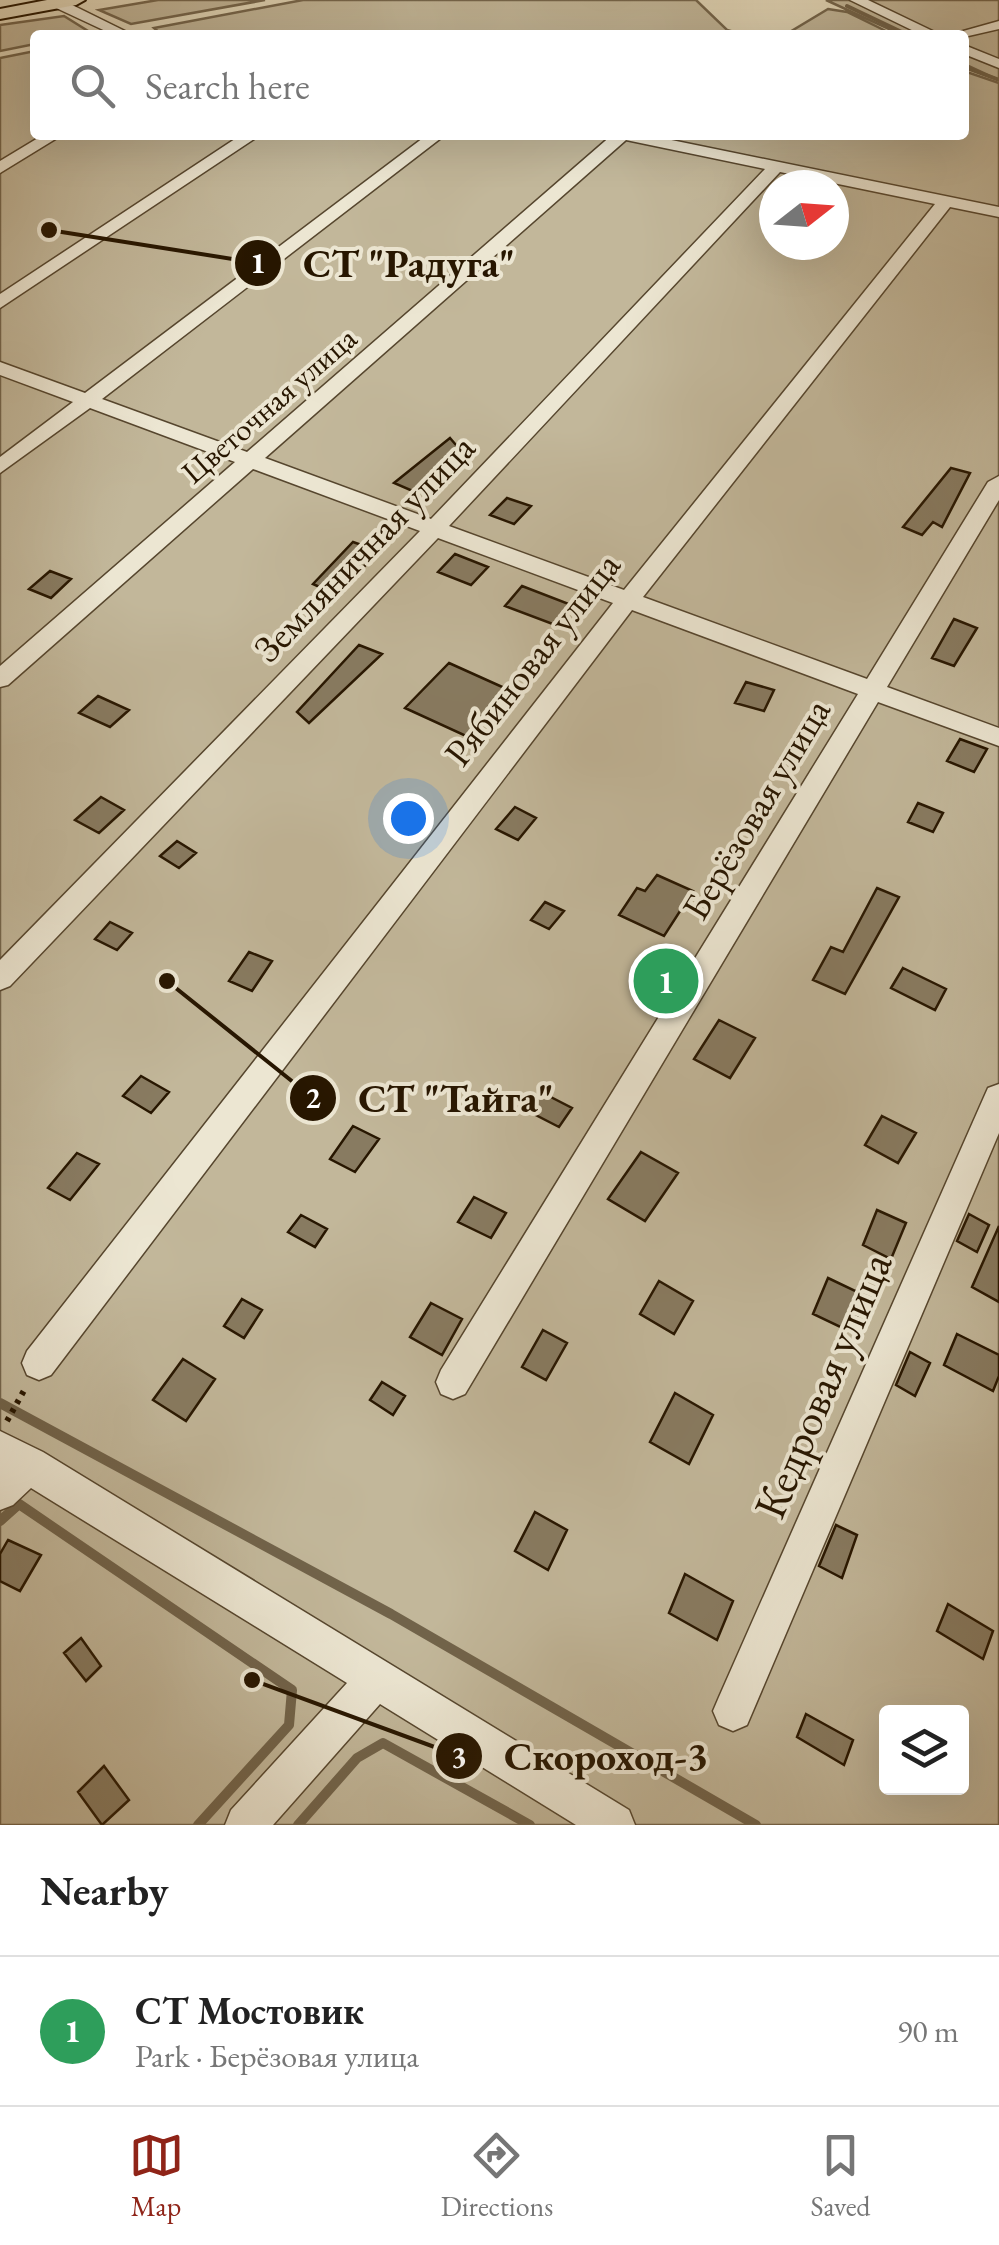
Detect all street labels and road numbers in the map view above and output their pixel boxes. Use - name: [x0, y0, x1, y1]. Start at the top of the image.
- street label: Цветочная улица: [173, 317, 366, 493]
- street label: Земляничная улица: [242, 423, 485, 672]
- street label: Рябиновая улица: [433, 541, 631, 776]
- street label: Берёзовая улица: [670, 688, 841, 928]
- street label: Кедровая улица: [740, 1243, 904, 1527]

